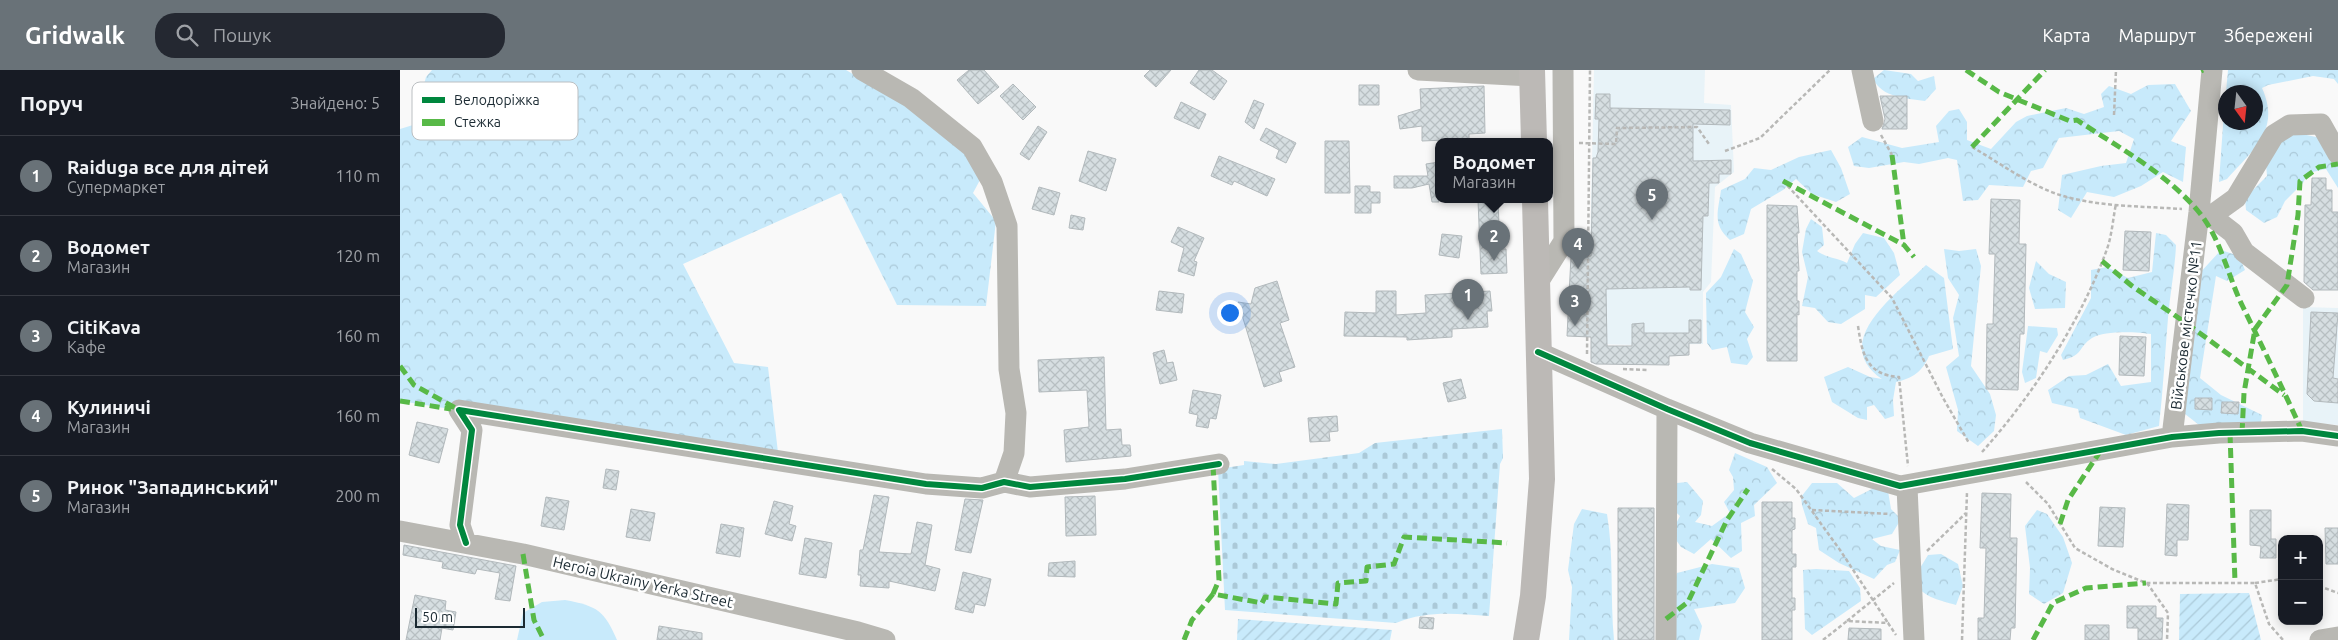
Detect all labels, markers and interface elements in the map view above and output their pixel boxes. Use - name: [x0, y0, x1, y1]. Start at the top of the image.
- search box: [155, 13, 505, 58]
- icon: search: [173, 21, 201, 49]
- text: Gridwalk: [25, 22, 125, 49]
- text: Пошук: [213, 24, 271, 46]
- text: Карта: [2042, 25, 2090, 45]
- text: Маршрут: [2118, 25, 2196, 45]
- text: Збережені: [2224, 25, 2313, 45]
- legend: [412, 82, 578, 140]
- north arrow: [2218, 85, 2263, 130]
- text: Поруч: [20, 91, 83, 115]
- text: Велодоріжка: [454, 92, 540, 108]
- text: Знайдено: 5: [291, 94, 380, 112]
- text: Стежка: [454, 114, 501, 130]
- popup: [1435, 138, 1553, 203]
- text: Водомет: [1453, 151, 1535, 173]
- text: Raiduga все для дітей: [67, 156, 269, 178]
- text: 1: [31, 167, 41, 185]
- text: 110 m: [335, 167, 380, 185]
- text: Магазин: [1453, 173, 1516, 191]
- text: Супермаркет: [67, 178, 165, 196]
- pin: 5: [1636, 179, 1668, 220]
- pin: 2: [1478, 220, 1510, 261]
- pin: 4: [1562, 228, 1594, 269]
- text: Водомет: [67, 236, 150, 258]
- street label: Військове містечко №11: [2167, 239, 2205, 411]
- text: 2: [31, 247, 41, 265]
- text: 120 m: [335, 247, 380, 265]
- text: Магазин: [67, 258, 130, 276]
- pin: 1: [1452, 279, 1484, 320]
- pin: 3: [1559, 285, 1591, 326]
- your location: [1217, 300, 1243, 326]
- text: CitiKava: [67, 316, 141, 338]
- text: 3: [31, 327, 41, 345]
- text: 160 m: [335, 327, 380, 345]
- text: Кафе: [67, 338, 106, 356]
- text: Кулиничі: [67, 396, 151, 418]
- text: 4: [31, 407, 41, 425]
- text: 160 m: [335, 407, 380, 425]
- text: Магазин: [67, 418, 130, 436]
- text: Ринок "Западинський": [67, 476, 278, 498]
- text: 5: [31, 487, 41, 505]
- text: 200 m: [335, 487, 380, 505]
- text: Магазин: [67, 498, 130, 516]
- map controls: [2278, 535, 2323, 625]
- button: +: [2278, 535, 2323, 580]
- street label: Heroia Ukrainy Yerka Street: [551, 553, 735, 611]
- button: −: [2278, 580, 2323, 625]
- scale bar: [415, 605, 525, 628]
- text: 50 m: [422, 609, 453, 625]

